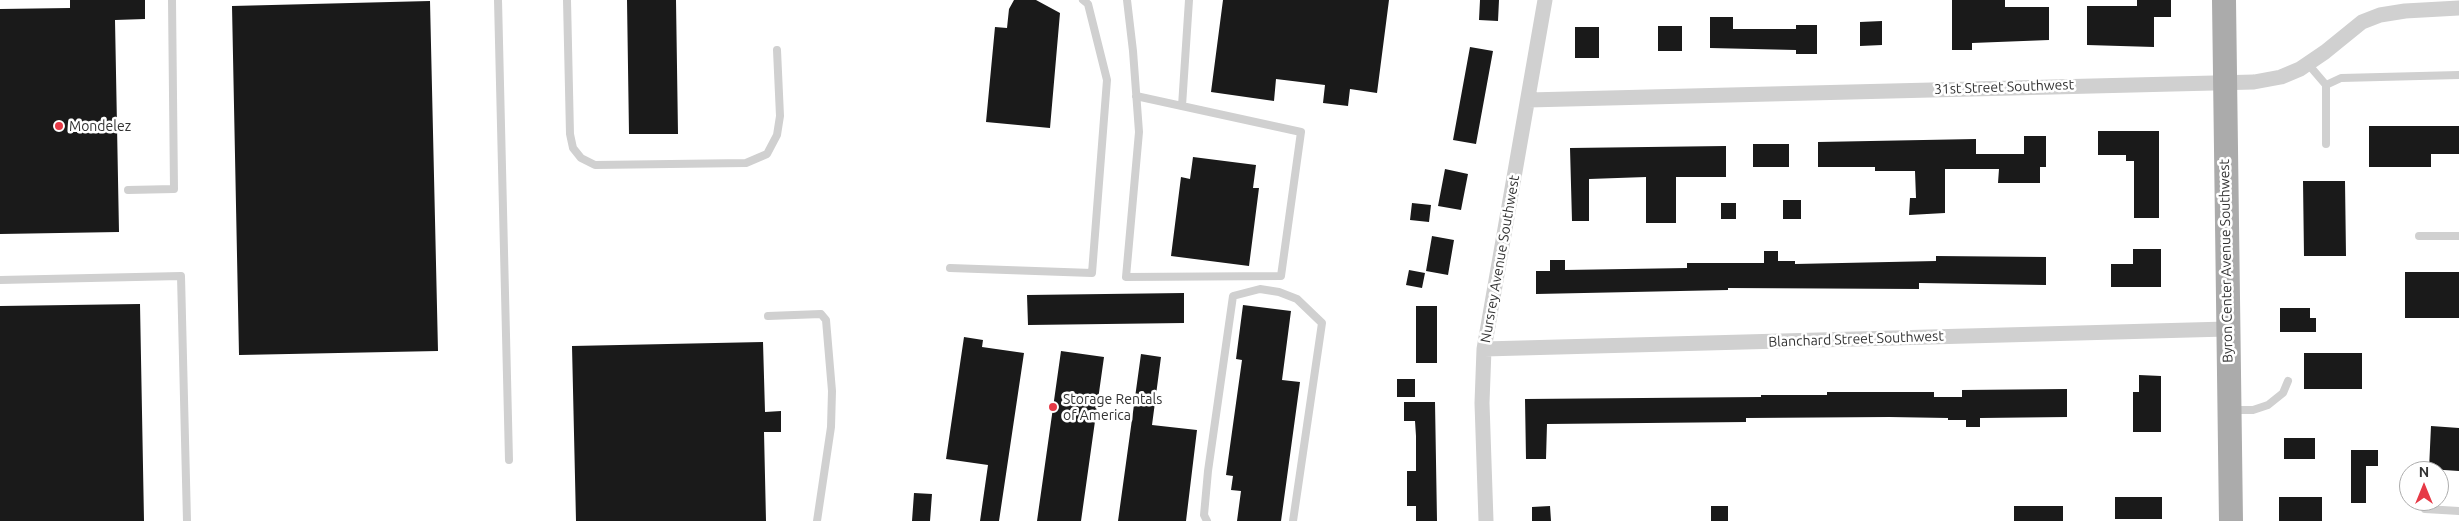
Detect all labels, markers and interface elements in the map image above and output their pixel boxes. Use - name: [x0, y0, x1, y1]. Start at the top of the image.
- street label: 31st Street Southwest: [1934, 76, 2074, 98]
- place label: Mondelez: [69, 118, 131, 134]
- marker: Mondelez: [53, 120, 65, 132]
- street label: Byron Center Avenue Southwest: [2216, 159, 2236, 363]
- street label: Nursrey Avenue Southwest: [1477, 174, 1523, 344]
- street label: Blanchard Street Southwest: [1768, 328, 1944, 350]
- place label: Storage Rentals of America: [1063, 391, 1162, 424]
- marker: Storage Rentals of America: [1047, 401, 1059, 413]
- north arrow: [2399, 461, 2449, 511]
- text: N: [2419, 464, 2429, 480]

